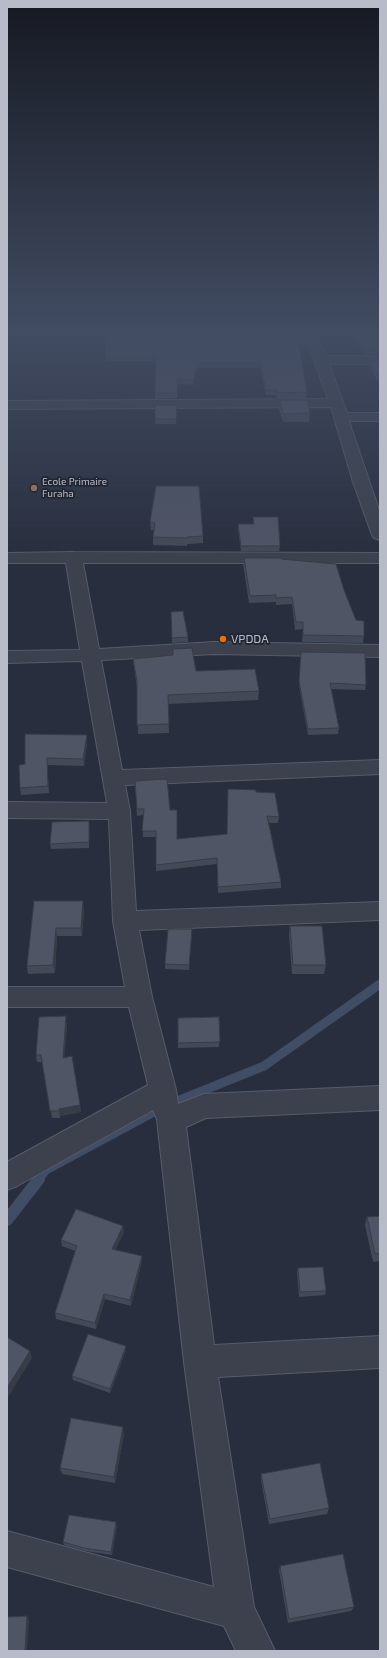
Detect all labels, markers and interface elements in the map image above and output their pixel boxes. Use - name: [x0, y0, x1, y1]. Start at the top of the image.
- place label: Ecole Primaire Furaha: [42, 476, 107, 500]
- marker: Ecole Primaire Furaha: [29, 483, 39, 493]
- place label: VPDDA: [231, 632, 269, 646]
- marker: VPDDA: [218, 634, 228, 644]

